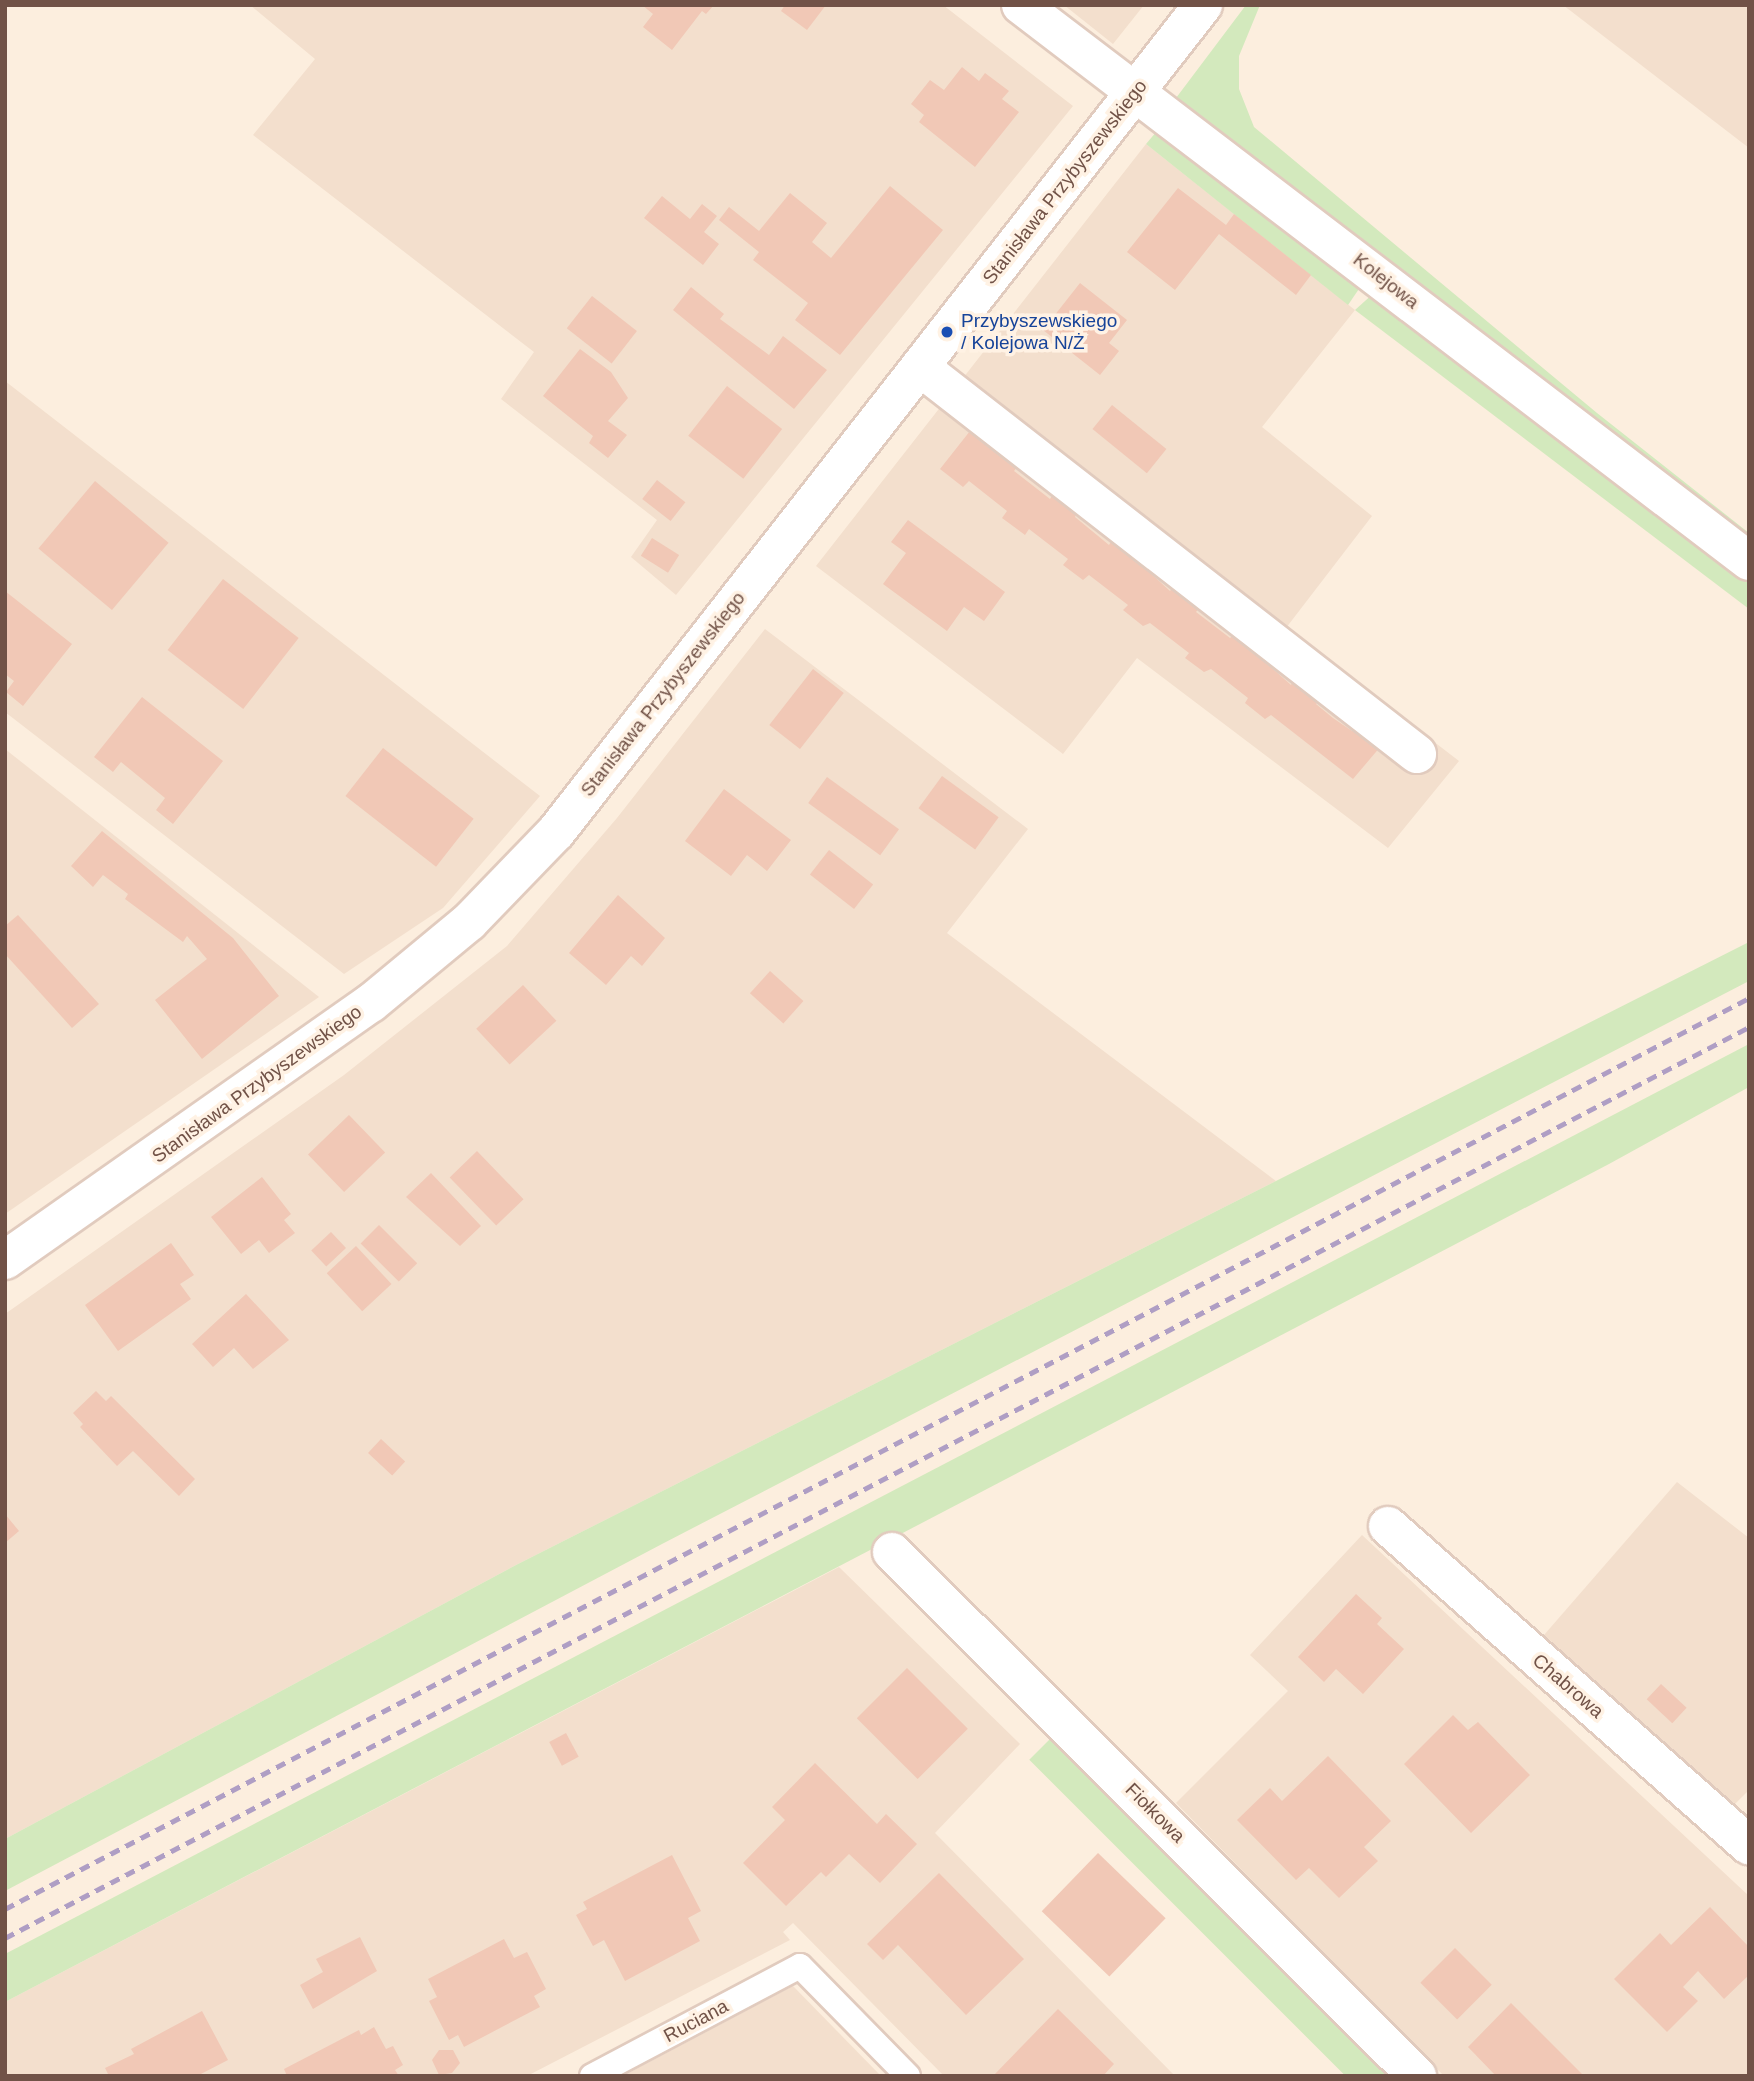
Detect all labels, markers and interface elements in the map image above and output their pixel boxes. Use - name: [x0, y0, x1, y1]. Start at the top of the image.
- street label: Stanisława Przybyszewskiego: [978, 75, 1152, 289]
- street label: Kolejowa: [1349, 248, 1423, 314]
- place label: Przybyszewskiego / Kolejowa N/Ż: [961, 310, 1117, 354]
- marker: Przybyszewskiego / Kolejowa N/Ż: [939, 324, 955, 340]
- street label: Stanisława Przybyszewskiego: [576, 587, 750, 801]
- street label: Stanisława Przybyszewskiego: [148, 1000, 366, 1168]
- street label: Chabrowa: [1528, 1649, 1608, 1723]
- street label: Fiołkowa: [1120, 1778, 1190, 1848]
- street label: Ruciana: [660, 1995, 732, 2047]

